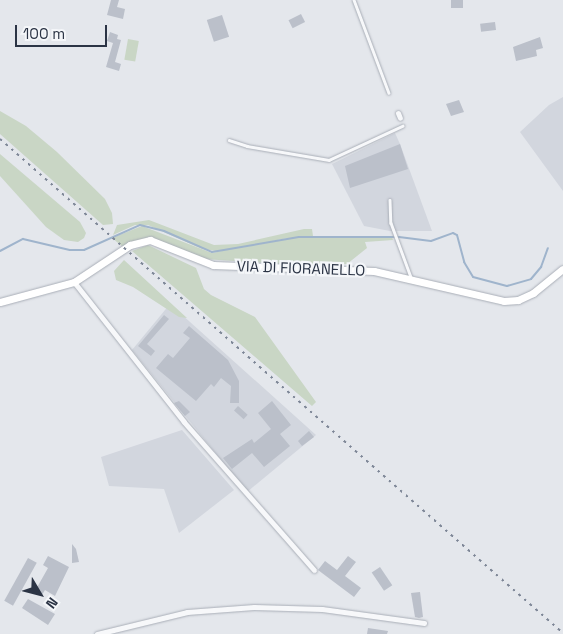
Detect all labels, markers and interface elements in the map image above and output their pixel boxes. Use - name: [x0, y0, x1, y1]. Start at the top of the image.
- scale bar: [18, 15, 110, 47]
- text: 100 m: [23, 24, 65, 43]
- street label: VIA DI FIORANELLO: [236, 257, 366, 279]
- north arrow: [15, 569, 65, 619]
- text: N: [42, 594, 62, 612]

